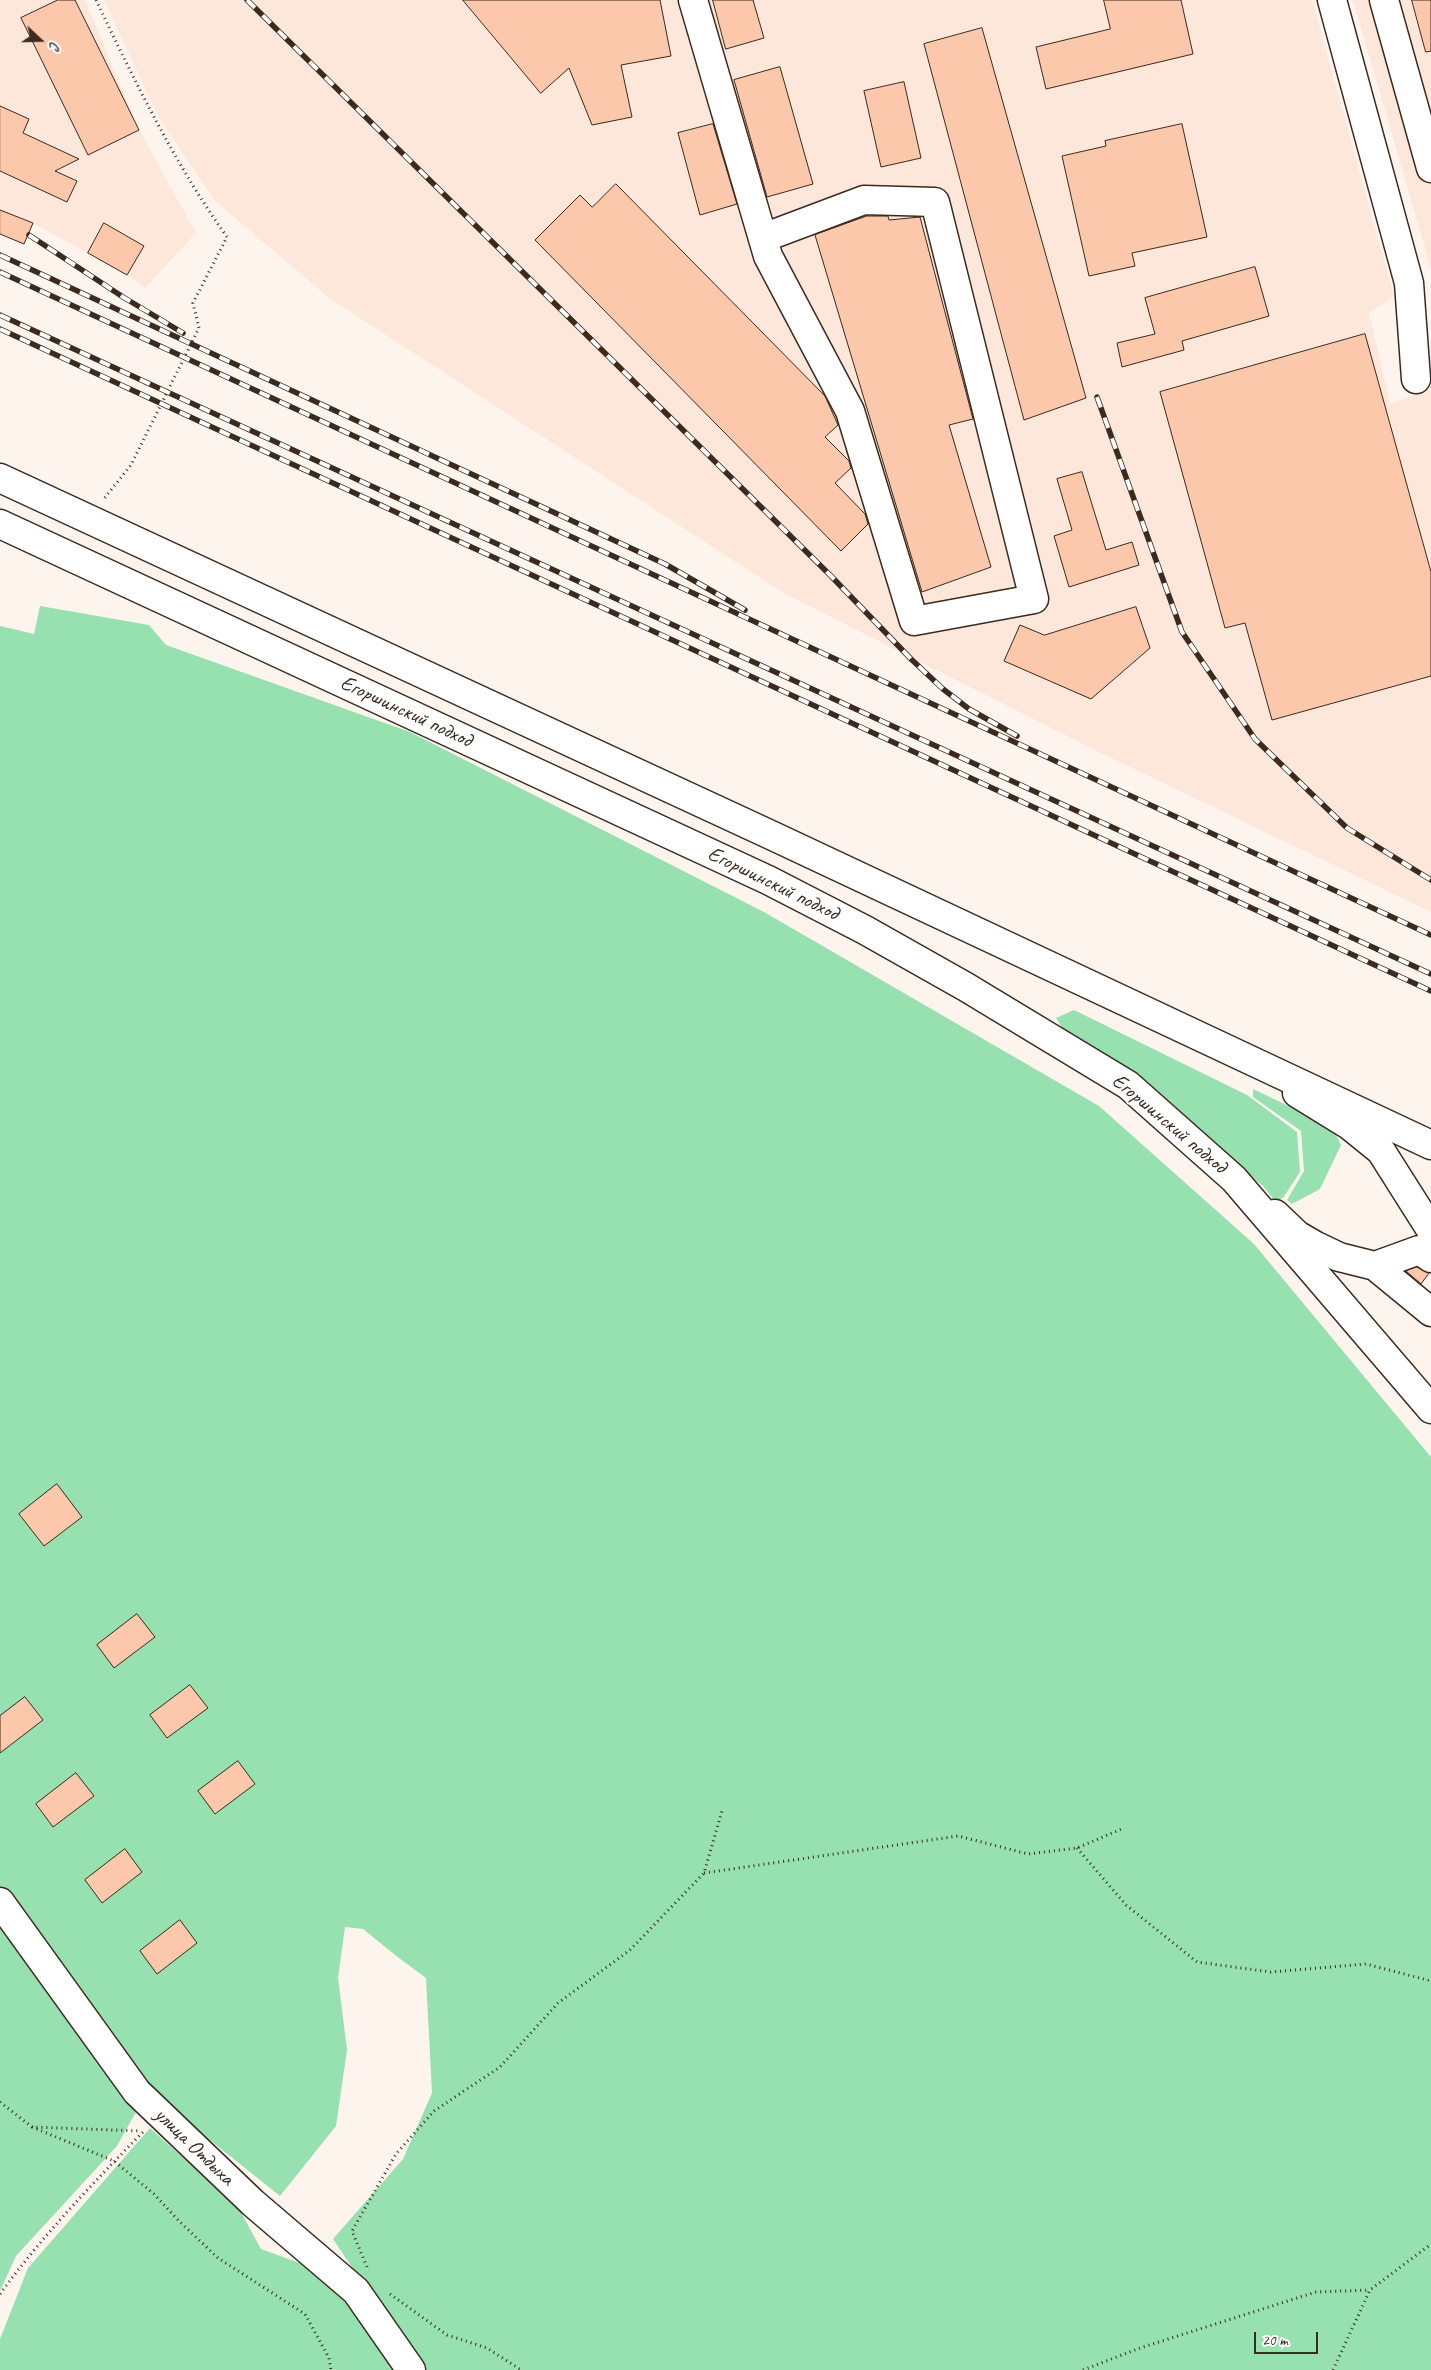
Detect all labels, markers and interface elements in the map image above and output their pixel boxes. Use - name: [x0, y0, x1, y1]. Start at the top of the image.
- north arrow: [15, 15, 65, 65]
- text: С: [45, 39, 64, 52]
- street label: Егоршинский подход: [336, 670, 476, 754]
- street label: Егоршинский подход: [704, 841, 842, 927]
- street label: Егоршинский подход: [1106, 1069, 1232, 1179]
- street label: улица Отдыха: [149, 2103, 239, 2191]
- scale bar: [1256, 2322, 1320, 2354]
- text: 20 m: [1262, 2331, 1288, 2350]

